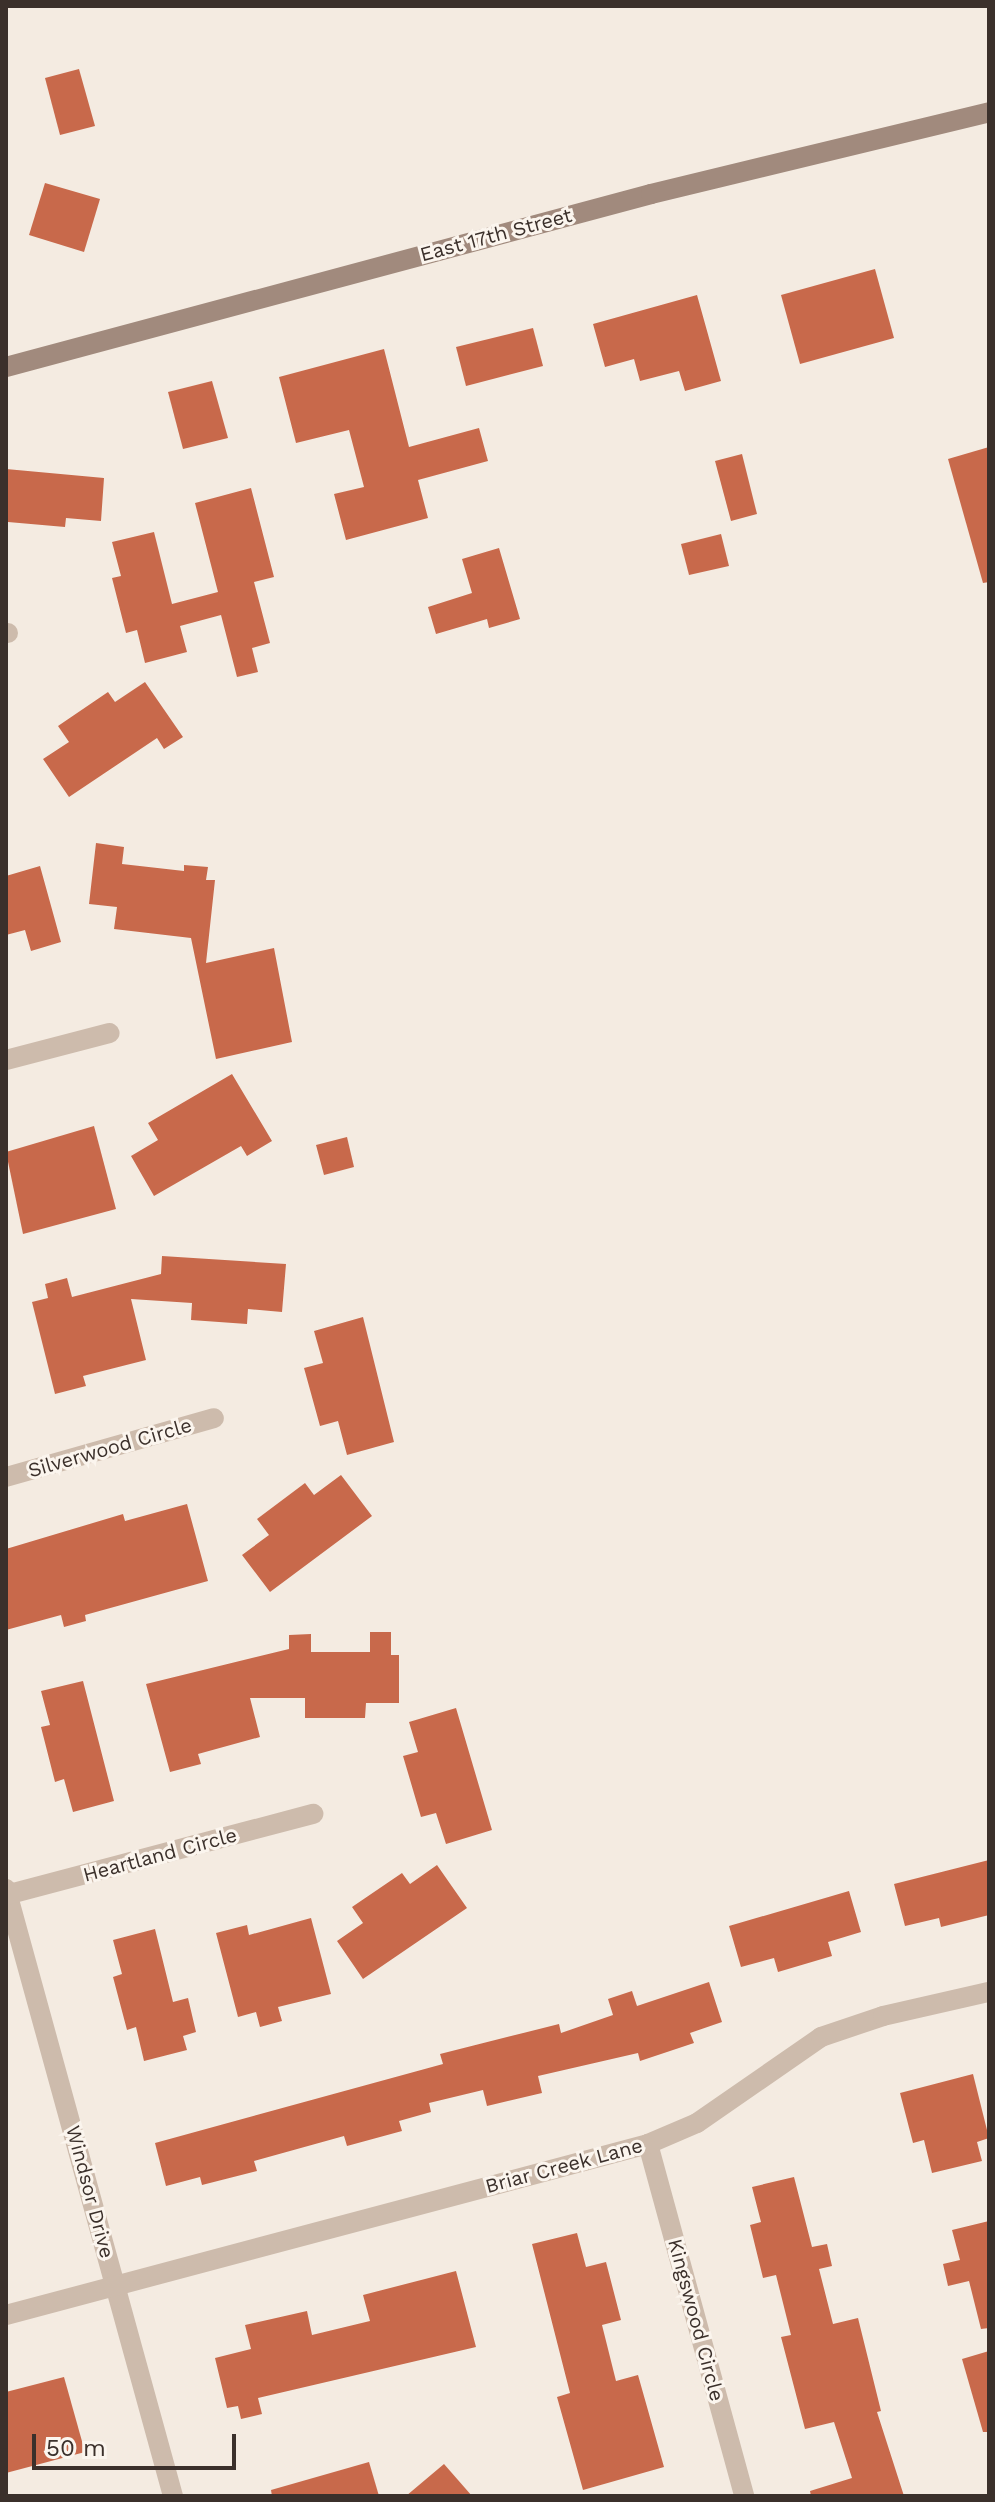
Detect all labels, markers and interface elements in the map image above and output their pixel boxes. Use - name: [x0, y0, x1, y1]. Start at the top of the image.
- street label: East 17th Street: [417, 203, 575, 267]
- street label: Silverwood Circle: [25, 1413, 195, 1483]
- street label: Heartland Circle: [80, 1823, 240, 1887]
- street label: Windsor Drive: [61, 2123, 119, 2261]
- street label: Briar Creek Lane: [482, 2133, 646, 2199]
- street label: Kingswood Circle: [663, 2236, 729, 2404]
- scale bar: [36, 2418, 240, 2468]
- text: 50 m: [46, 2434, 106, 2462]

